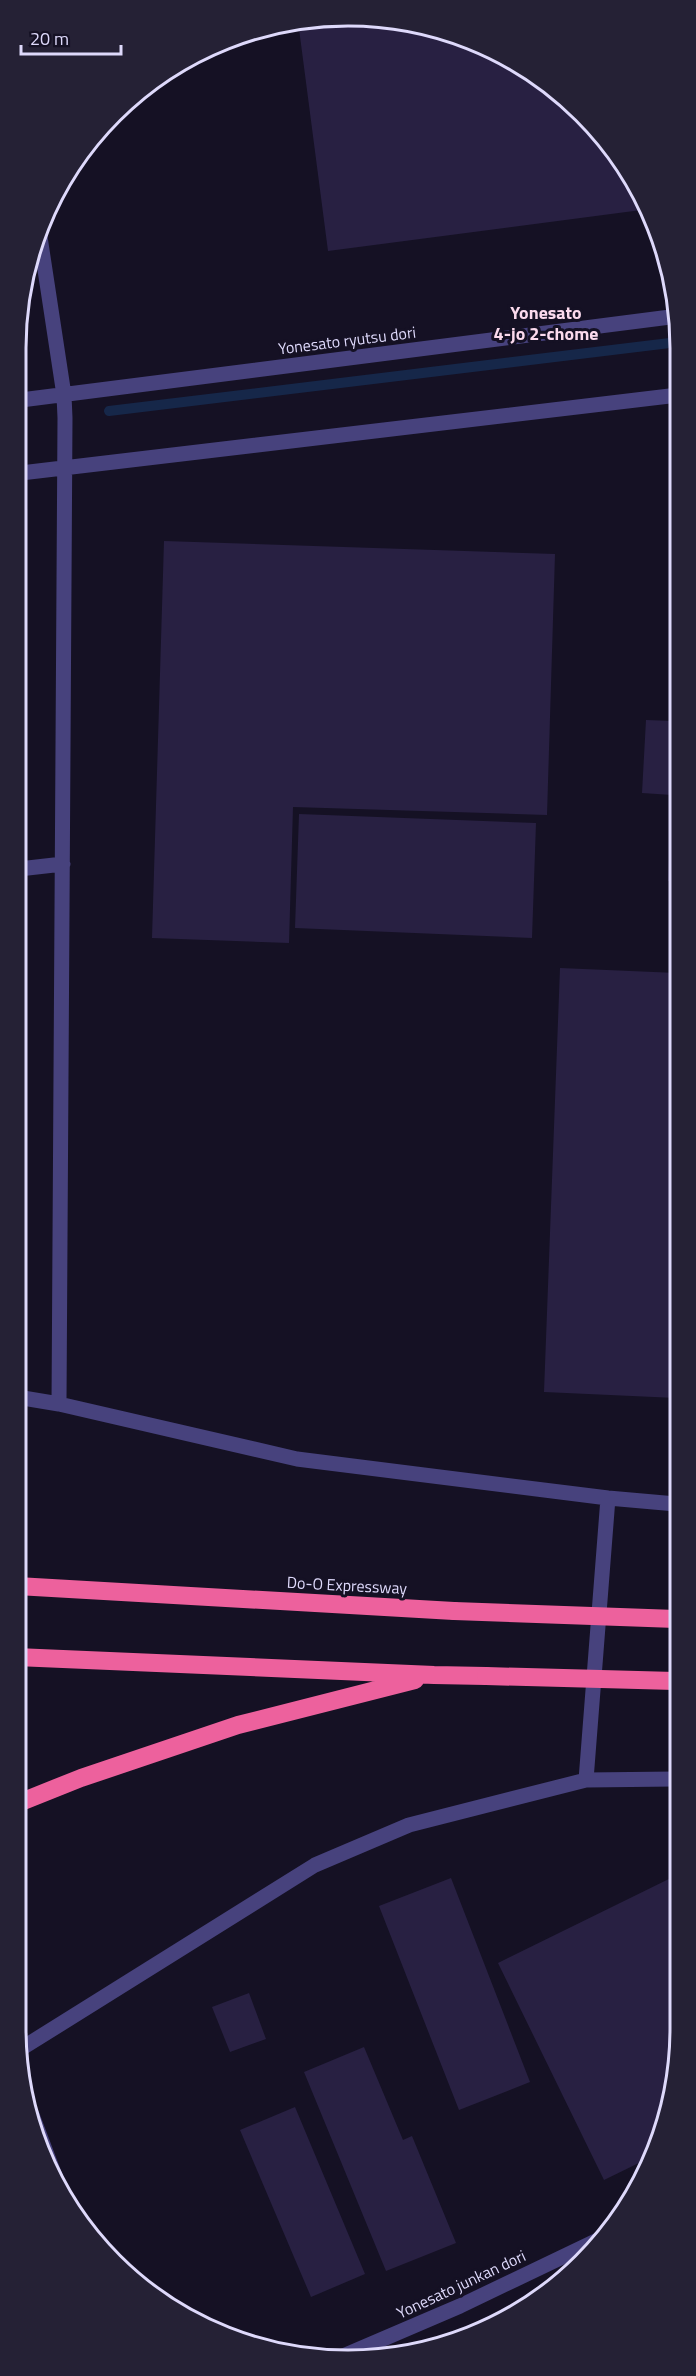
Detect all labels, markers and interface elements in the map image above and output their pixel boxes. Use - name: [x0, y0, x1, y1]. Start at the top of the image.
- scale bar: [21, 18, 122, 56]
- text: 20 m: [30, 25, 69, 52]
- district label: Yonesato 4-jo 2-chome: [494, 299, 598, 347]
- street label: Yonesato ryutsu dori: [277, 320, 417, 360]
- street label: Do-O Expressway: [286, 1570, 408, 1600]
- street label: Yonesato junkan dori: [393, 2244, 529, 2324]

